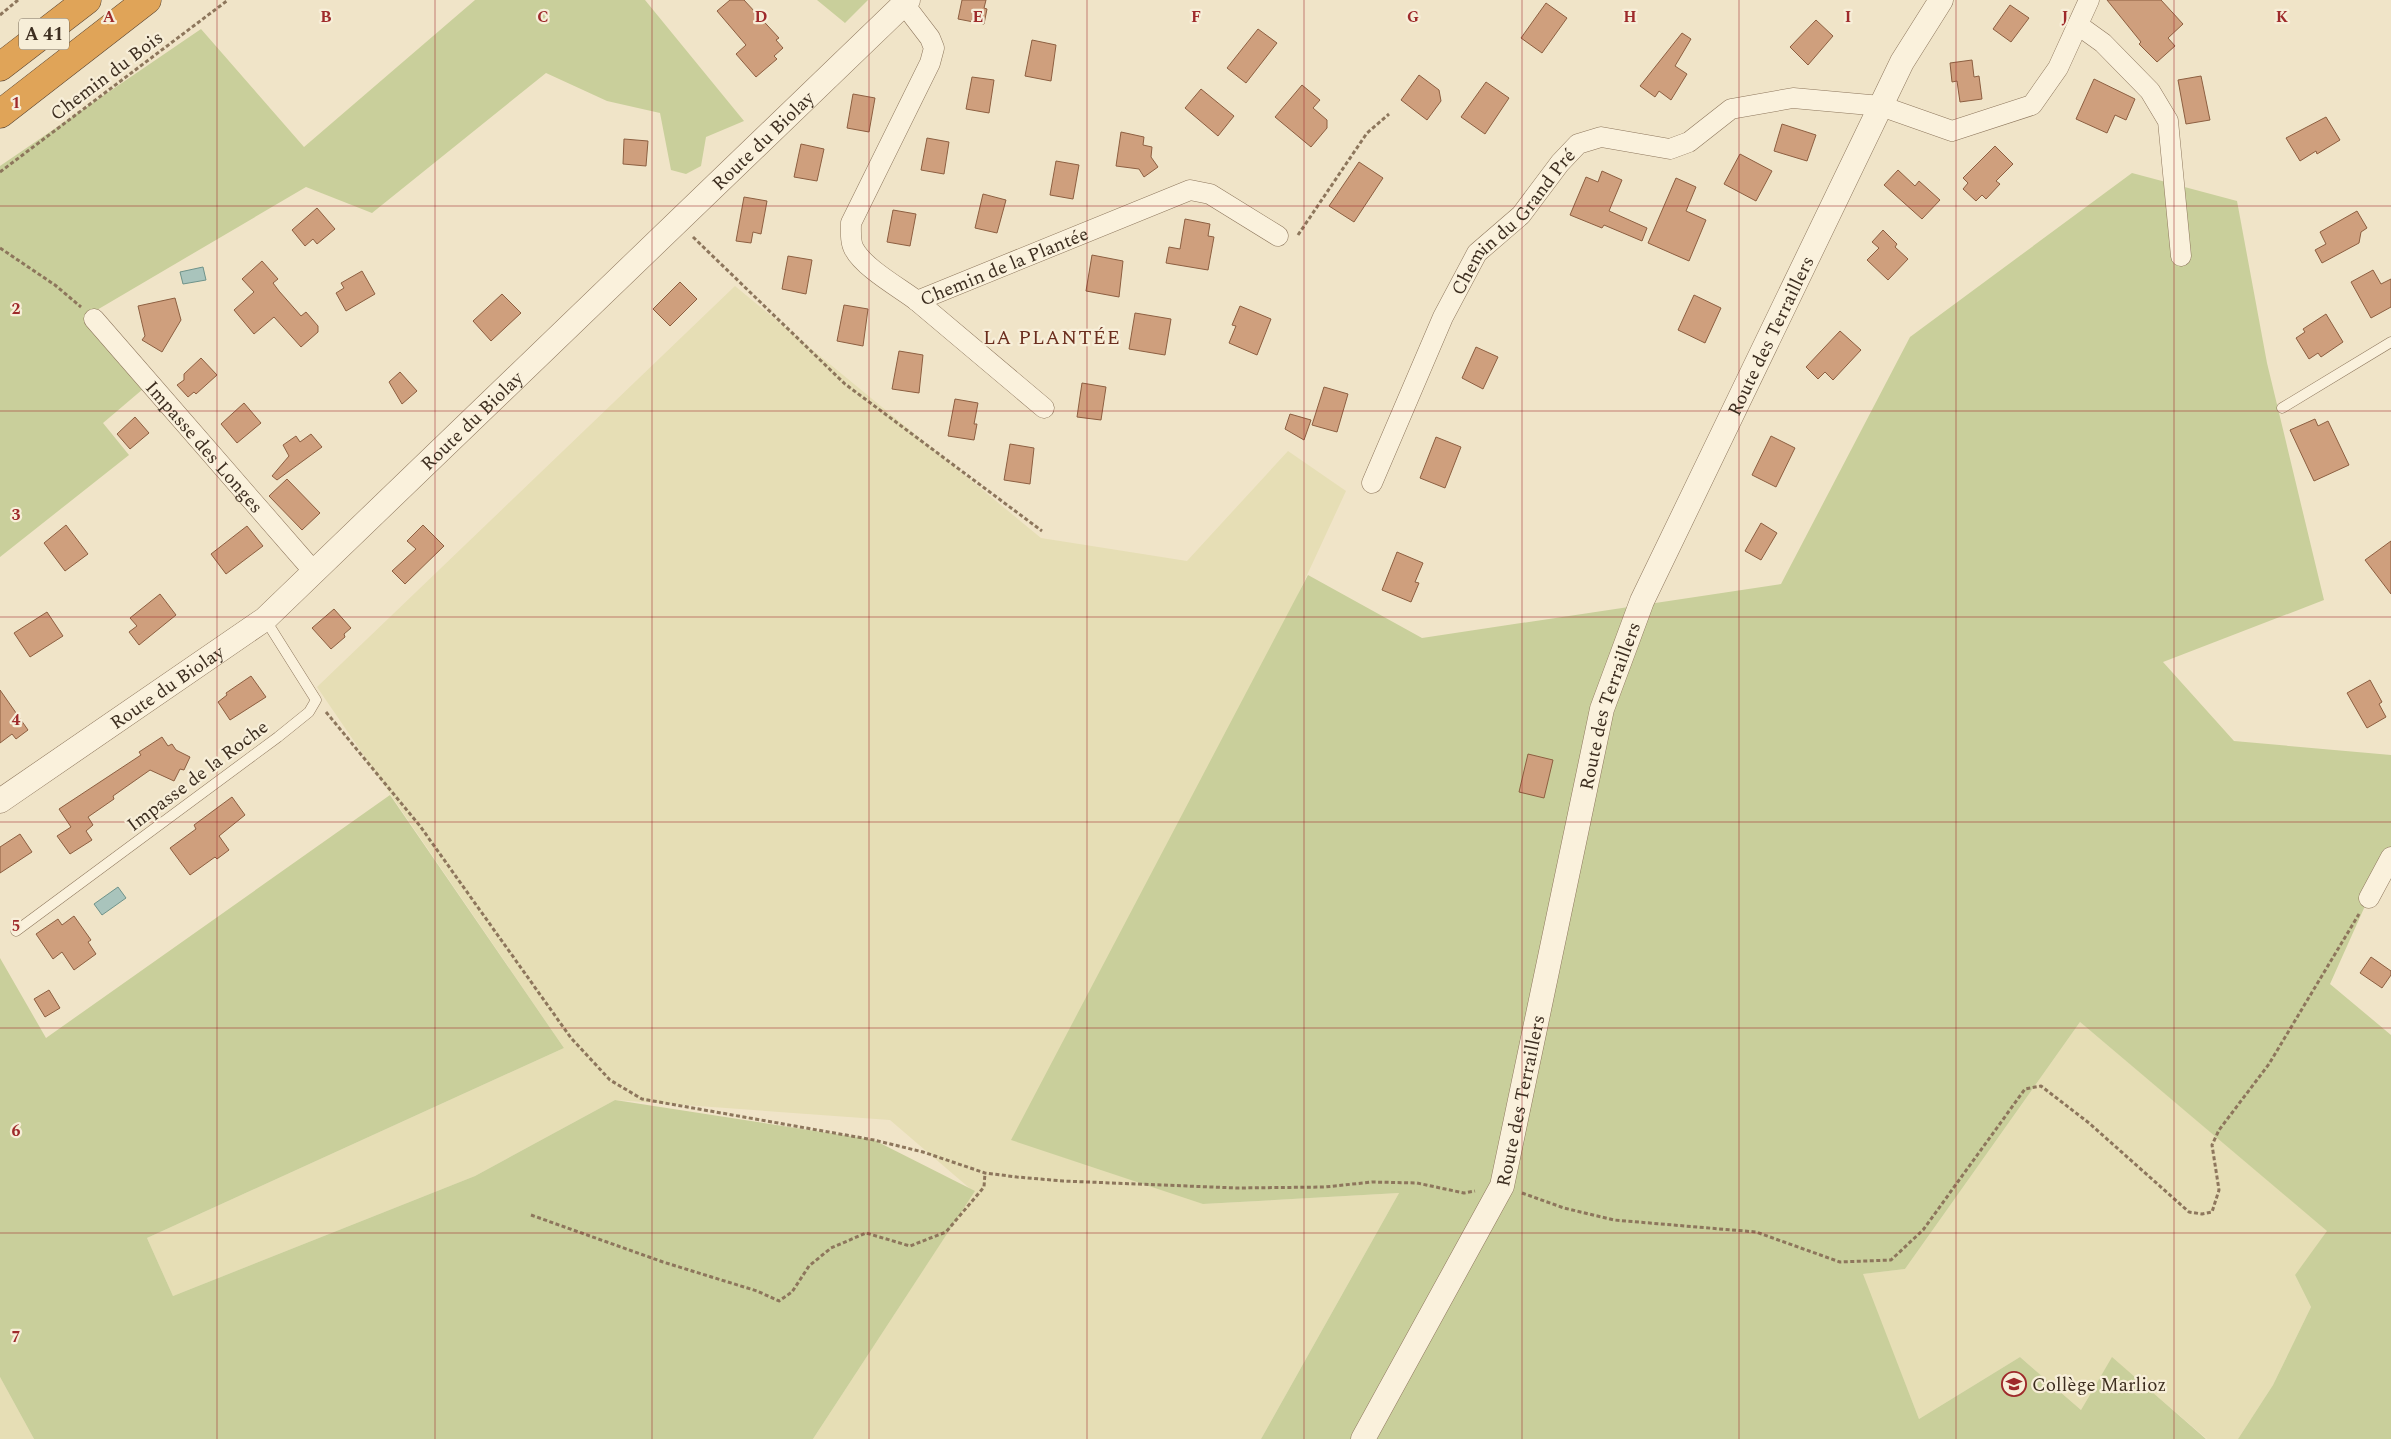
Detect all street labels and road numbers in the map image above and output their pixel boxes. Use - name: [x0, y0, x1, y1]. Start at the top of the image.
- road number: A 41: [19, 18, 69, 50]
- street label: Chemin du Bois: [44, 24, 170, 128]
- street label: Route du Biolay: [706, 84, 822, 198]
- street label: Chemin du Grand Pré: [1444, 142, 1583, 301]
- street label: Chemin de la Plantée: [916, 220, 1093, 314]
- street label: Route des Terraillers: [1720, 251, 1822, 421]
- street label: Route du Biolay: [415, 364, 531, 478]
- street label: Impasse des Longes: [138, 375, 270, 520]
- street label: Route des Terraillers: [1572, 618, 1649, 793]
- street label: Route du Biolay: [104, 638, 231, 737]
- street label: Impasse de la Roche: [121, 713, 275, 839]
- street label: Route des Terraillers: [1489, 1012, 1554, 1189]

